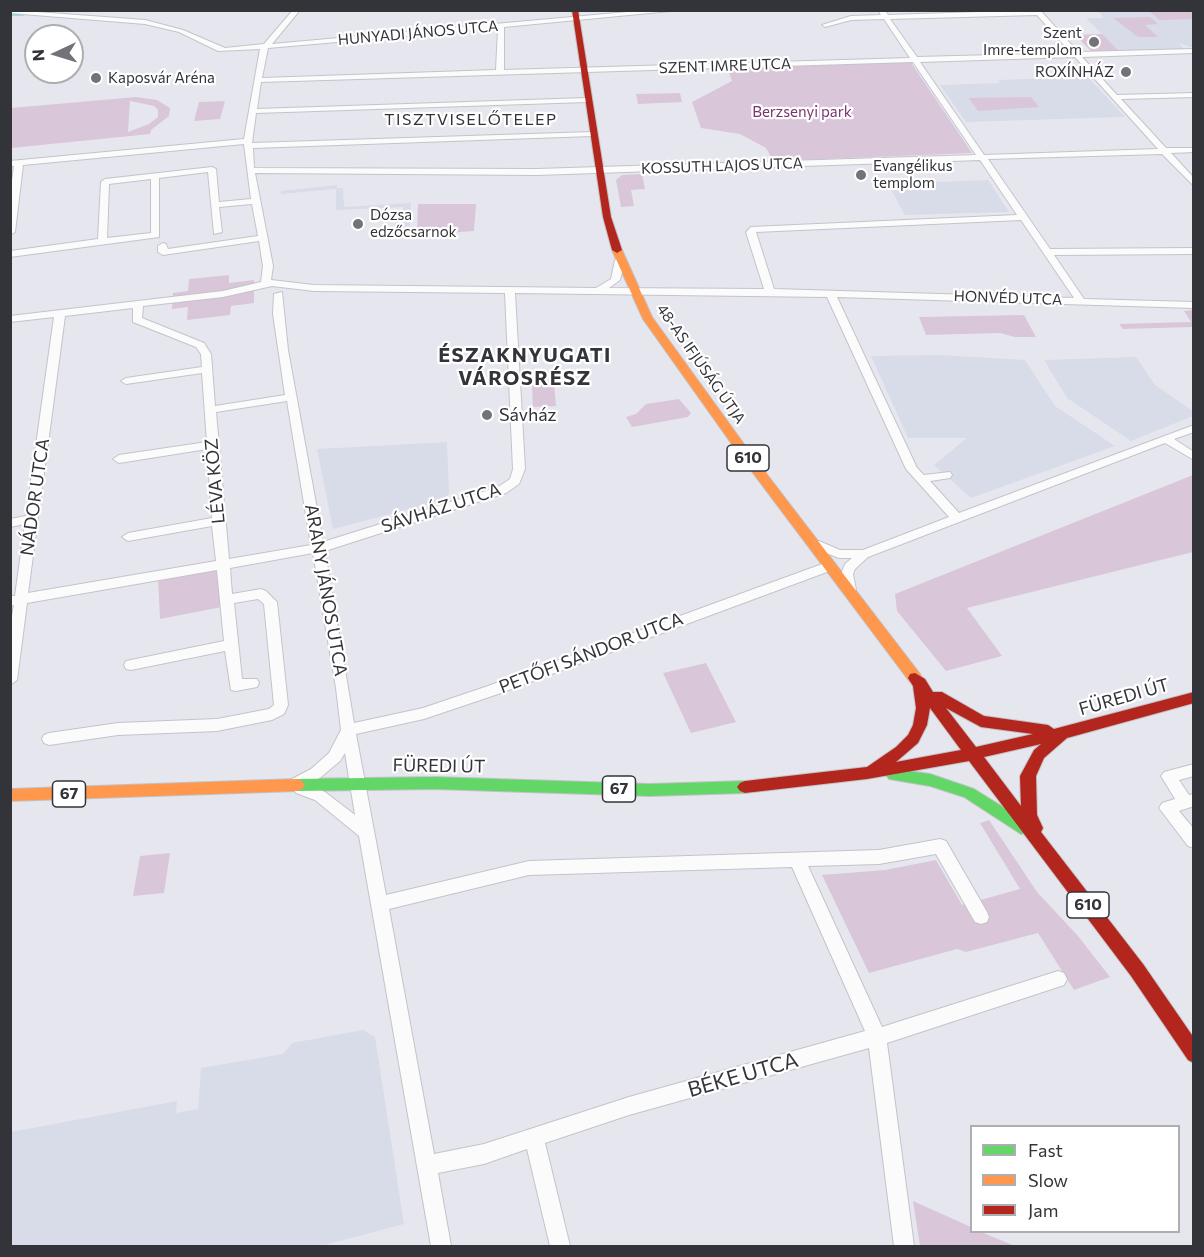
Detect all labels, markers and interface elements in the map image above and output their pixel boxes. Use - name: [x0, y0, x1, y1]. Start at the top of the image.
- street label: HUNYADI JÁNOS UTCA: [337, 17, 499, 49]
- north arrow: [24, 24, 84, 84]
- place label: Szent Imre-templom: [983, 24, 1082, 59]
- marker: Szent Imre-templom: [1087, 35, 1101, 49]
- text: N: [28, 49, 47, 62]
- street label: SZENT IMRE UTCA: [658, 55, 792, 77]
- place label: ROXÍNHÁZ: [1035, 63, 1114, 81]
- marker: ROXÍNHÁZ: [1119, 65, 1133, 79]
- place label: Kaposvár Aréna: [108, 69, 215, 87]
- marker: Kaposvár Aréna: [89, 71, 103, 85]
- park label: Berzsenyi park: [752, 103, 852, 121]
- district label: TISZTVISELŐTELEP: [384, 110, 558, 130]
- street label: KOSSUTH LAJOS UTCA: [641, 154, 803, 178]
- place label: Evangélikus templom: [873, 157, 953, 192]
- marker: Evangélikus templom: [854, 168, 868, 182]
- place label: Dózsa edzőcsarnok: [370, 206, 457, 241]
- marker: Dózsa edzőcsarnok: [351, 217, 365, 231]
- street label: HONVÉD UTCA: [953, 287, 1063, 309]
- street label: 48-AS IFJÚSÁG ÚTJA: [653, 301, 749, 427]
- district label: ÉSZAKNYUGATI VÁROSRÉSZ: [438, 343, 612, 390]
- place label: Sávház: [499, 404, 557, 426]
- marker: Sávház: [480, 408, 494, 422]
- street label: NÁDOR UTCA: [16, 437, 54, 557]
- street label: LÉVA KÖZ: [200, 437, 230, 525]
- road number: 610: [727, 445, 769, 471]
- street label: SÁVHÁZ UTCA: [379, 479, 503, 537]
- street label: ARANY JÁNOS UTCA: [300, 502, 352, 678]
- street label: PETŐFI SÁNDOR UTCA: [496, 608, 686, 698]
- street label: FÜREDI ÚT: [1076, 674, 1172, 720]
- street label: FÜREDI ÚT: [393, 754, 485, 778]
- road number: 67: [602, 776, 636, 802]
- road number: 67: [52, 781, 86, 807]
- road number: 610: [1067, 892, 1109, 918]
- street label: BÉKE UTCA: [685, 1047, 801, 1103]
- legend: [970, 1125, 1180, 1233]
- text: Fast: [1028, 1139, 1063, 1161]
- text: Slow: [1028, 1169, 1068, 1191]
- text: Jam: [1028, 1199, 1058, 1221]

